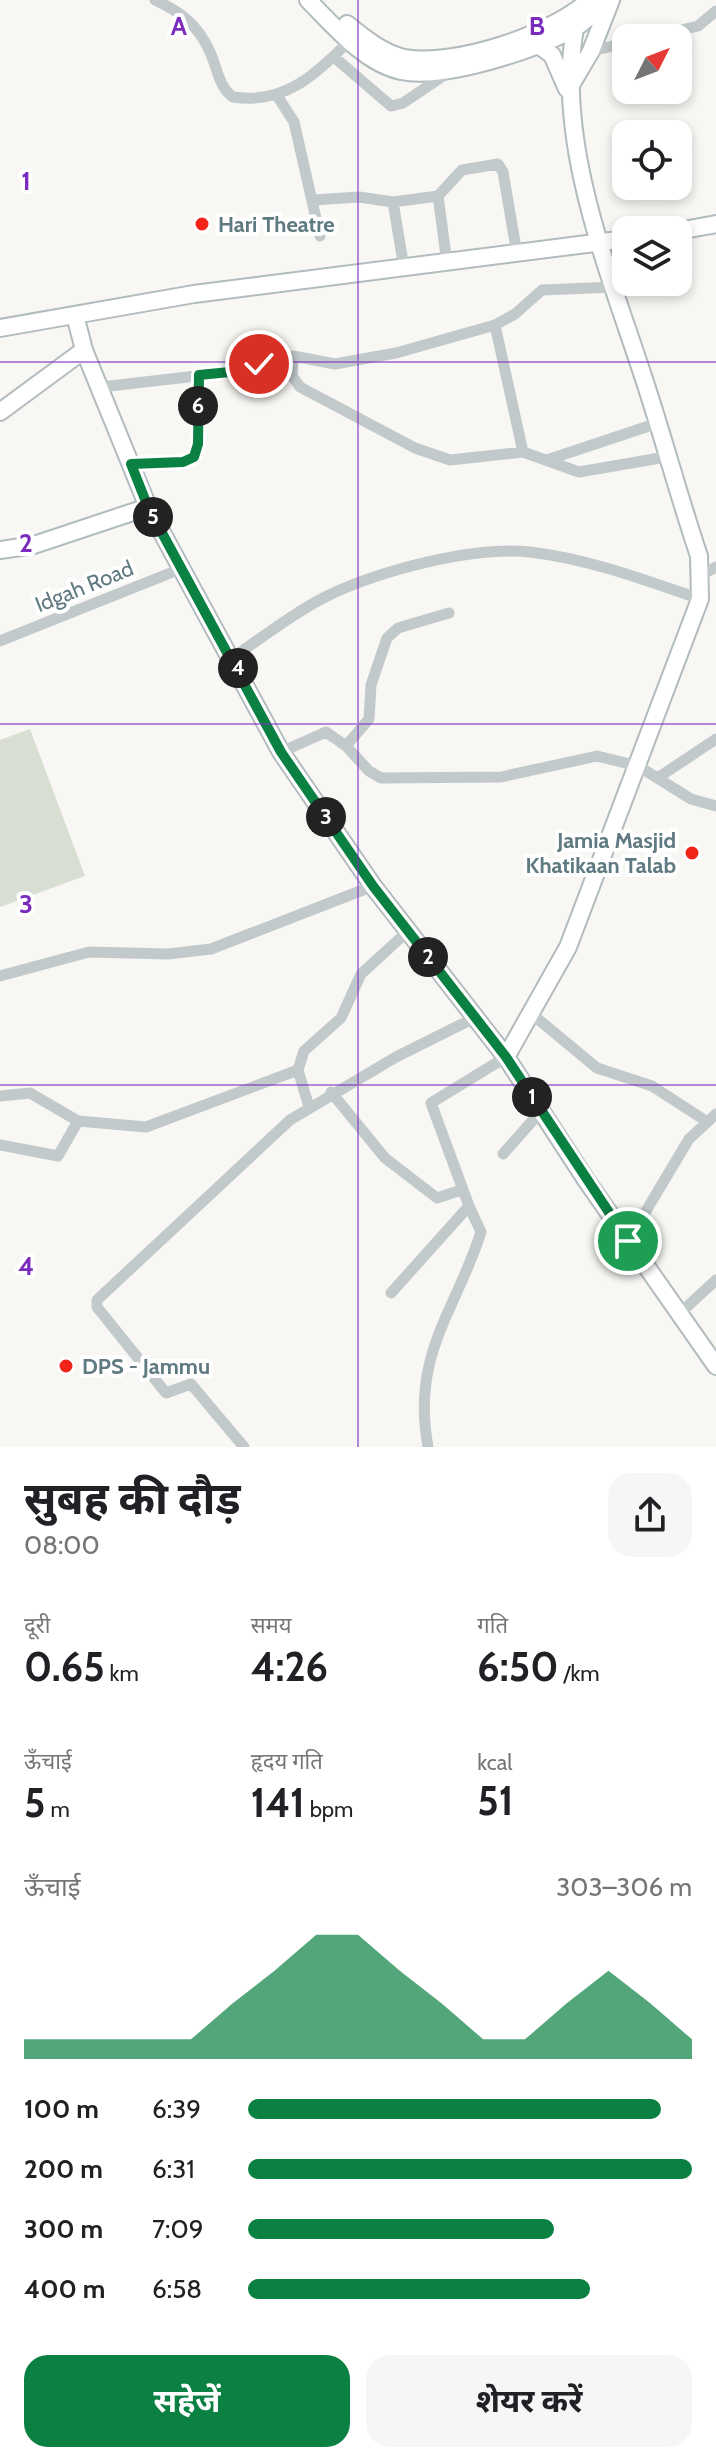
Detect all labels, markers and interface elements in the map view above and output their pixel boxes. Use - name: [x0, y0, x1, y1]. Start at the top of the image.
- text: A: [171, 10, 188, 42]
- text: B: [529, 10, 545, 42]
- north arrow: [612, 24, 692, 104]
- map controls: [612, 24, 692, 296]
- button: locate: [612, 120, 692, 200]
- text: 1: [21, 165, 31, 197]
- place label: Hari Theatre: [218, 211, 335, 238]
- marker: Hari Theatre: [193, 215, 211, 233]
- button: layers: [612, 216, 692, 296]
- pin: [225, 330, 293, 398]
- icon: check: [237, 342, 281, 386]
- pin: 6: [178, 386, 218, 426]
- text: 6: [192, 392, 204, 419]
- pin: 5: [133, 497, 173, 537]
- text: 5: [147, 503, 159, 530]
- text: 2: [19, 527, 33, 559]
- street label: Idgah Road: [31, 555, 137, 618]
- pin: 4: [218, 648, 258, 688]
- text: 4: [231, 654, 245, 681]
- pin: 3: [306, 797, 346, 837]
- text: 3: [320, 803, 332, 830]
- place label: Jamia Masjid Khatikaan Talab: [526, 827, 676, 879]
- marker: Jamia Masjid Khatikaan Talab: [683, 844, 701, 862]
- text: 3: [19, 888, 33, 920]
- pin: 2: [408, 937, 448, 977]
- text: 2: [422, 943, 434, 970]
- pin: 1: [512, 1077, 552, 1117]
- text: 1: [528, 1083, 536, 1110]
- pin: [594, 1207, 662, 1275]
- icon: arrive: [606, 1219, 650, 1263]
- text: 4: [18, 1250, 34, 1282]
- place label: DPS - Jammu: [82, 1353, 210, 1380]
- marker: DPS - Jammu: [57, 1357, 75, 1375]
- text: सुबह की दौड़: [24, 1472, 241, 1525]
- button: share: [608, 1473, 692, 1557]
- text: 08:00: [24, 1529, 100, 1561]
- text: दूरी: [24, 1612, 50, 1639]
- text: समय: [251, 1612, 291, 1639]
- text: गति: [477, 1612, 508, 1639]
- text: 0.65: [24, 1642, 105, 1691]
- text: 4:26: [251, 1642, 328, 1691]
- text: 6:50: [477, 1642, 558, 1691]
- text: km: [105, 1660, 139, 1687]
- text: /km: [558, 1660, 600, 1687]
- text: ऊँचाई: [24, 1748, 72, 1775]
- text: हृदय गति: [251, 1748, 323, 1775]
- text: kcal: [477, 1749, 512, 1776]
- text: 51: [477, 1776, 514, 1825]
- text: 5: [24, 1778, 45, 1827]
- text: 141: [251, 1778, 305, 1827]
- text: m: [45, 1796, 70, 1823]
- text: bpm: [305, 1796, 353, 1823]
- text: ऊँचाई: [24, 1871, 80, 1903]
- text: 303–306 m: [556, 1871, 692, 1903]
- text: 100 m: [24, 2093, 99, 2125]
- text: 6:39: [152, 2093, 201, 2125]
- text: 200 m: [24, 2153, 103, 2185]
- text: 6:31: [152, 2153, 195, 2185]
- text: 300 m: [24, 2213, 103, 2245]
- text: 7:09: [152, 2213, 203, 2245]
- text: 400 m: [24, 2273, 105, 2305]
- text: 6:58: [152, 2273, 202, 2305]
- button: सहेजें: [24, 2355, 350, 2447]
- button: शेयर करें: [366, 2355, 692, 2447]

